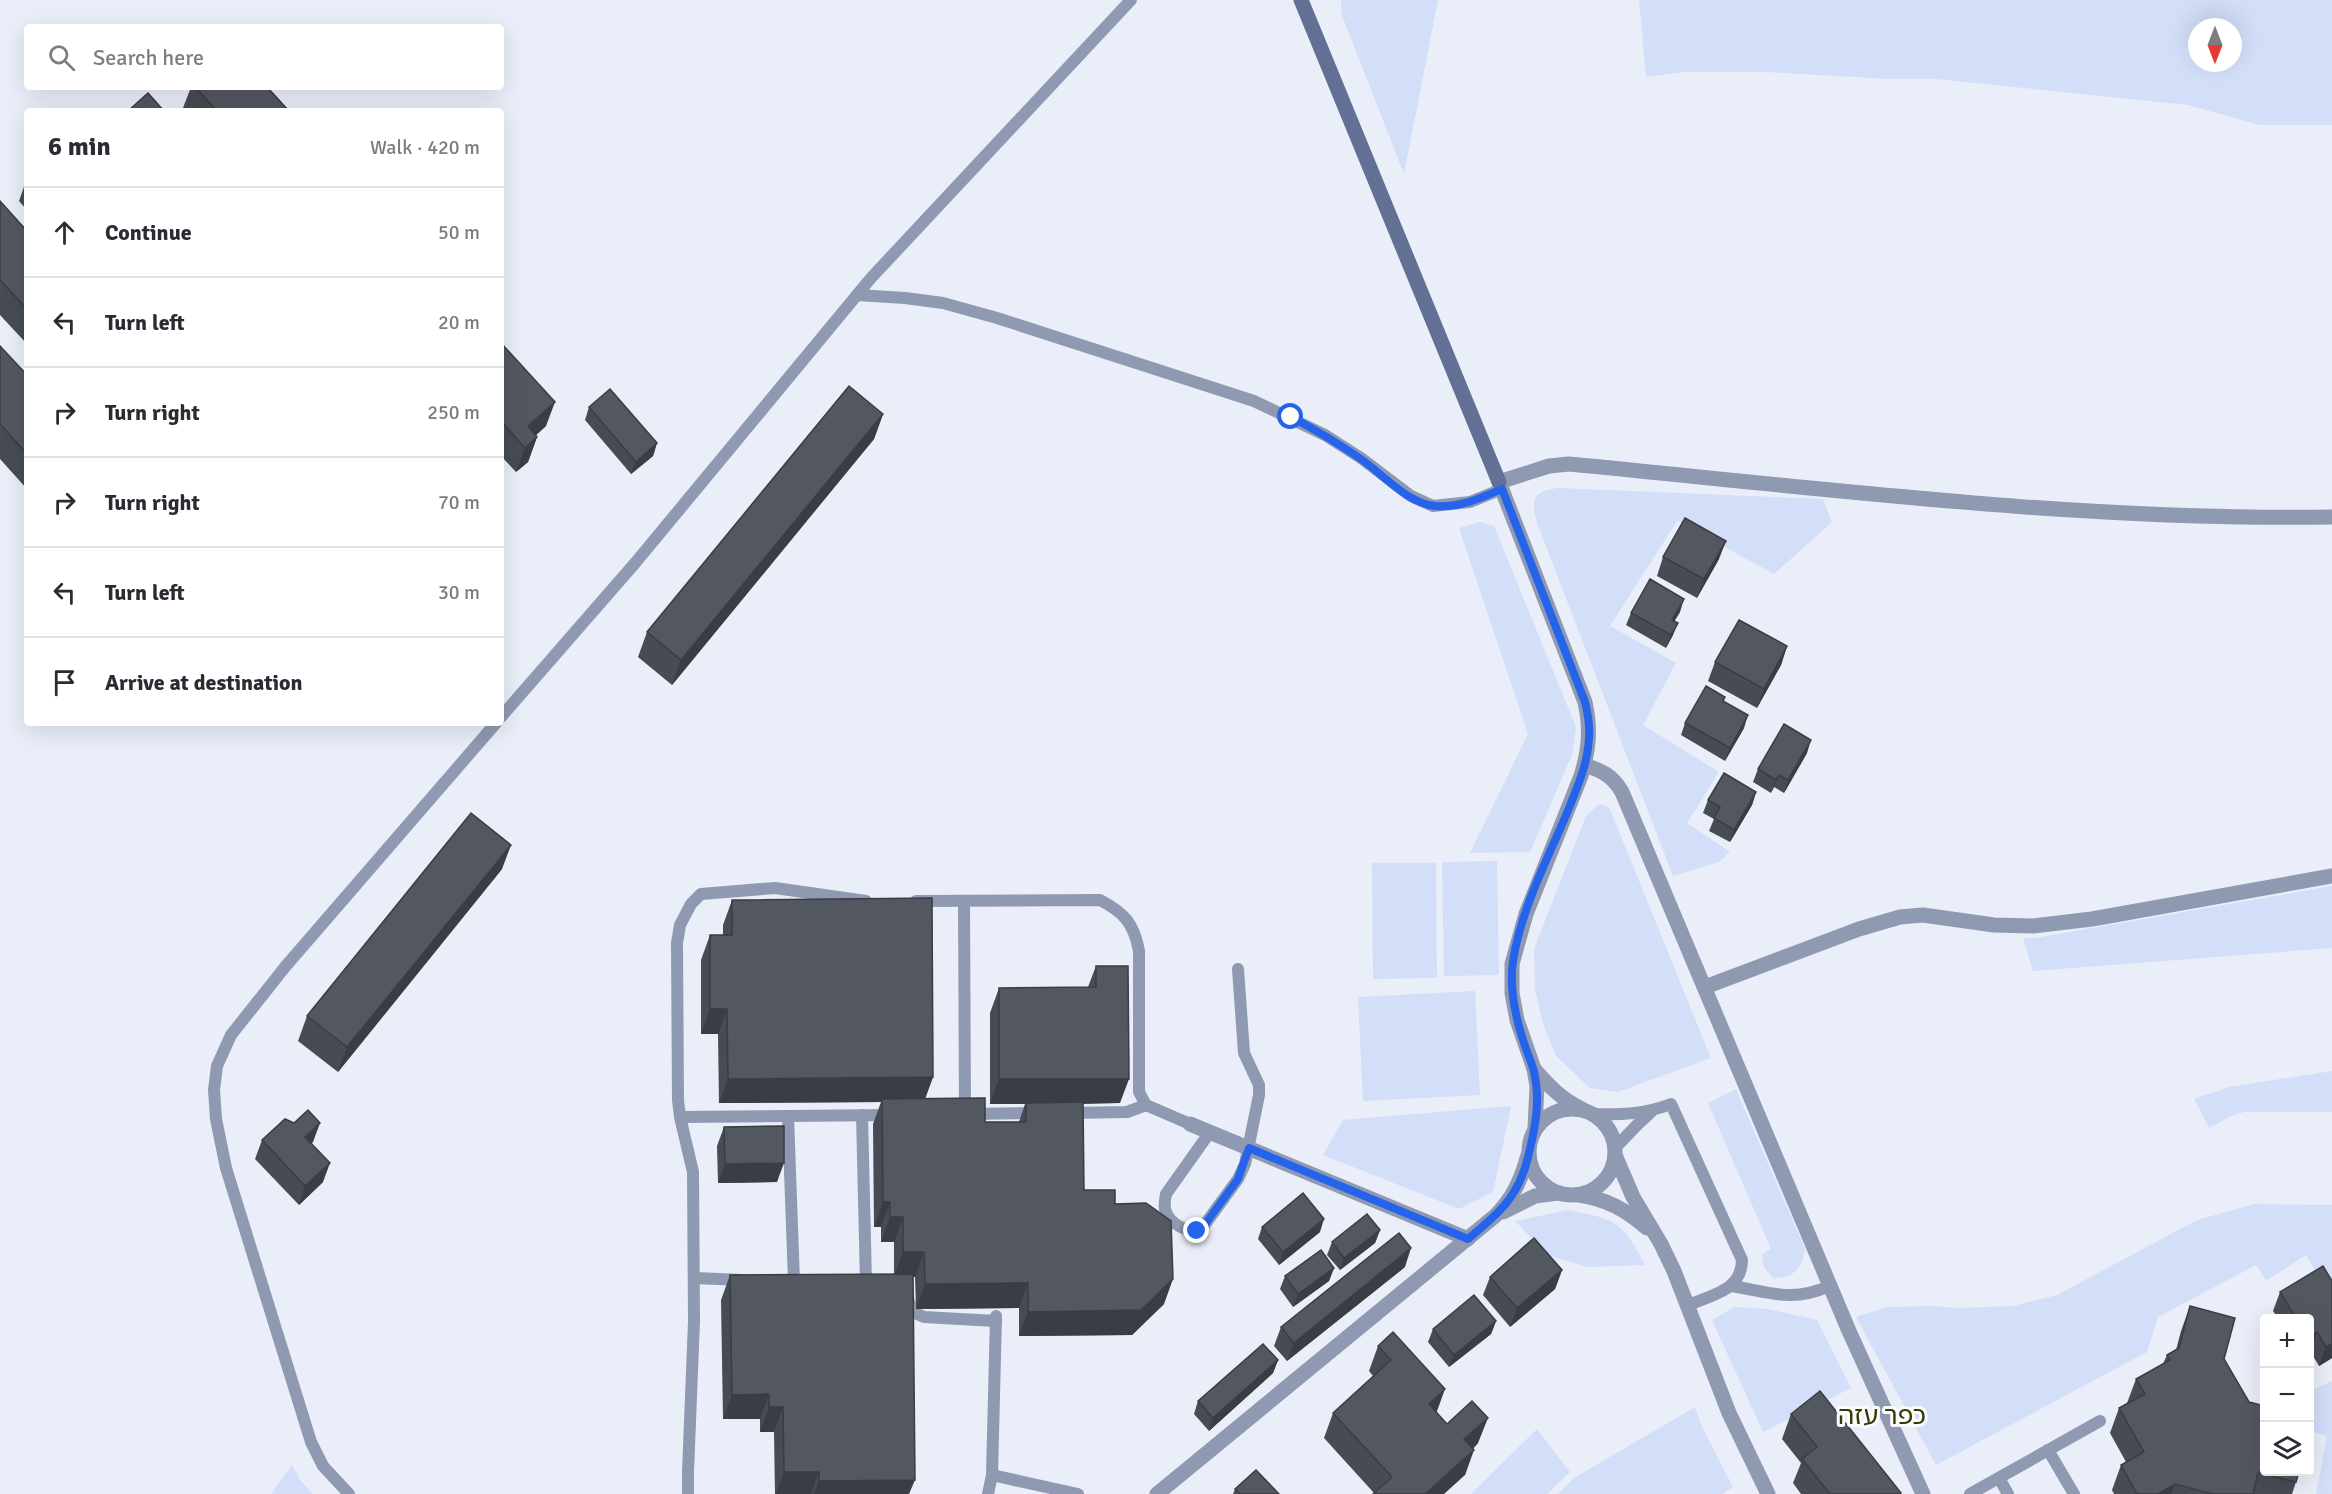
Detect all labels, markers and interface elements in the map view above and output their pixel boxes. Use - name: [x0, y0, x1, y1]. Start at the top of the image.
- north arrow: [2188, 18, 2242, 72]
- search box: [24, 24, 504, 90]
- icon: search: [45, 41, 78, 74]
- text: Search here: [93, 44, 204, 71]
- text: 6 min: [48, 131, 111, 163]
- text: Walk · 420 m: [370, 135, 480, 160]
- icon: ahead: [48, 216, 81, 249]
- text: Continue: [105, 219, 192, 246]
- text: 50 m: [438, 220, 480, 245]
- icon: left: [48, 306, 81, 339]
- text: Turn left: [105, 309, 185, 336]
- text: 20 m: [438, 310, 480, 335]
- icon: right: [48, 396, 81, 429]
- text: Turn right: [105, 399, 200, 426]
- text: 250 m: [427, 400, 480, 425]
- route start: [1277, 403, 1303, 429]
- icon: right: [48, 486, 81, 519]
- text: Turn right: [105, 489, 200, 516]
- text: 70 m: [438, 490, 480, 515]
- icon: left: [48, 576, 81, 609]
- text: Turn left: [105, 579, 185, 606]
- text: 30 m: [438, 580, 480, 605]
- icon: arrive: [48, 666, 81, 699]
- text: Arrive at destination: [105, 669, 302, 696]
- route end: [1183, 1217, 1209, 1243]
- map controls: [2260, 1314, 2314, 1476]
- button: +: [2260, 1314, 2314, 1368]
- button: −: [2260, 1368, 2314, 1422]
- district label: כפר עזה: [1838, 1400, 1926, 1432]
- button: layers: [2260, 1422, 2314, 1476]

